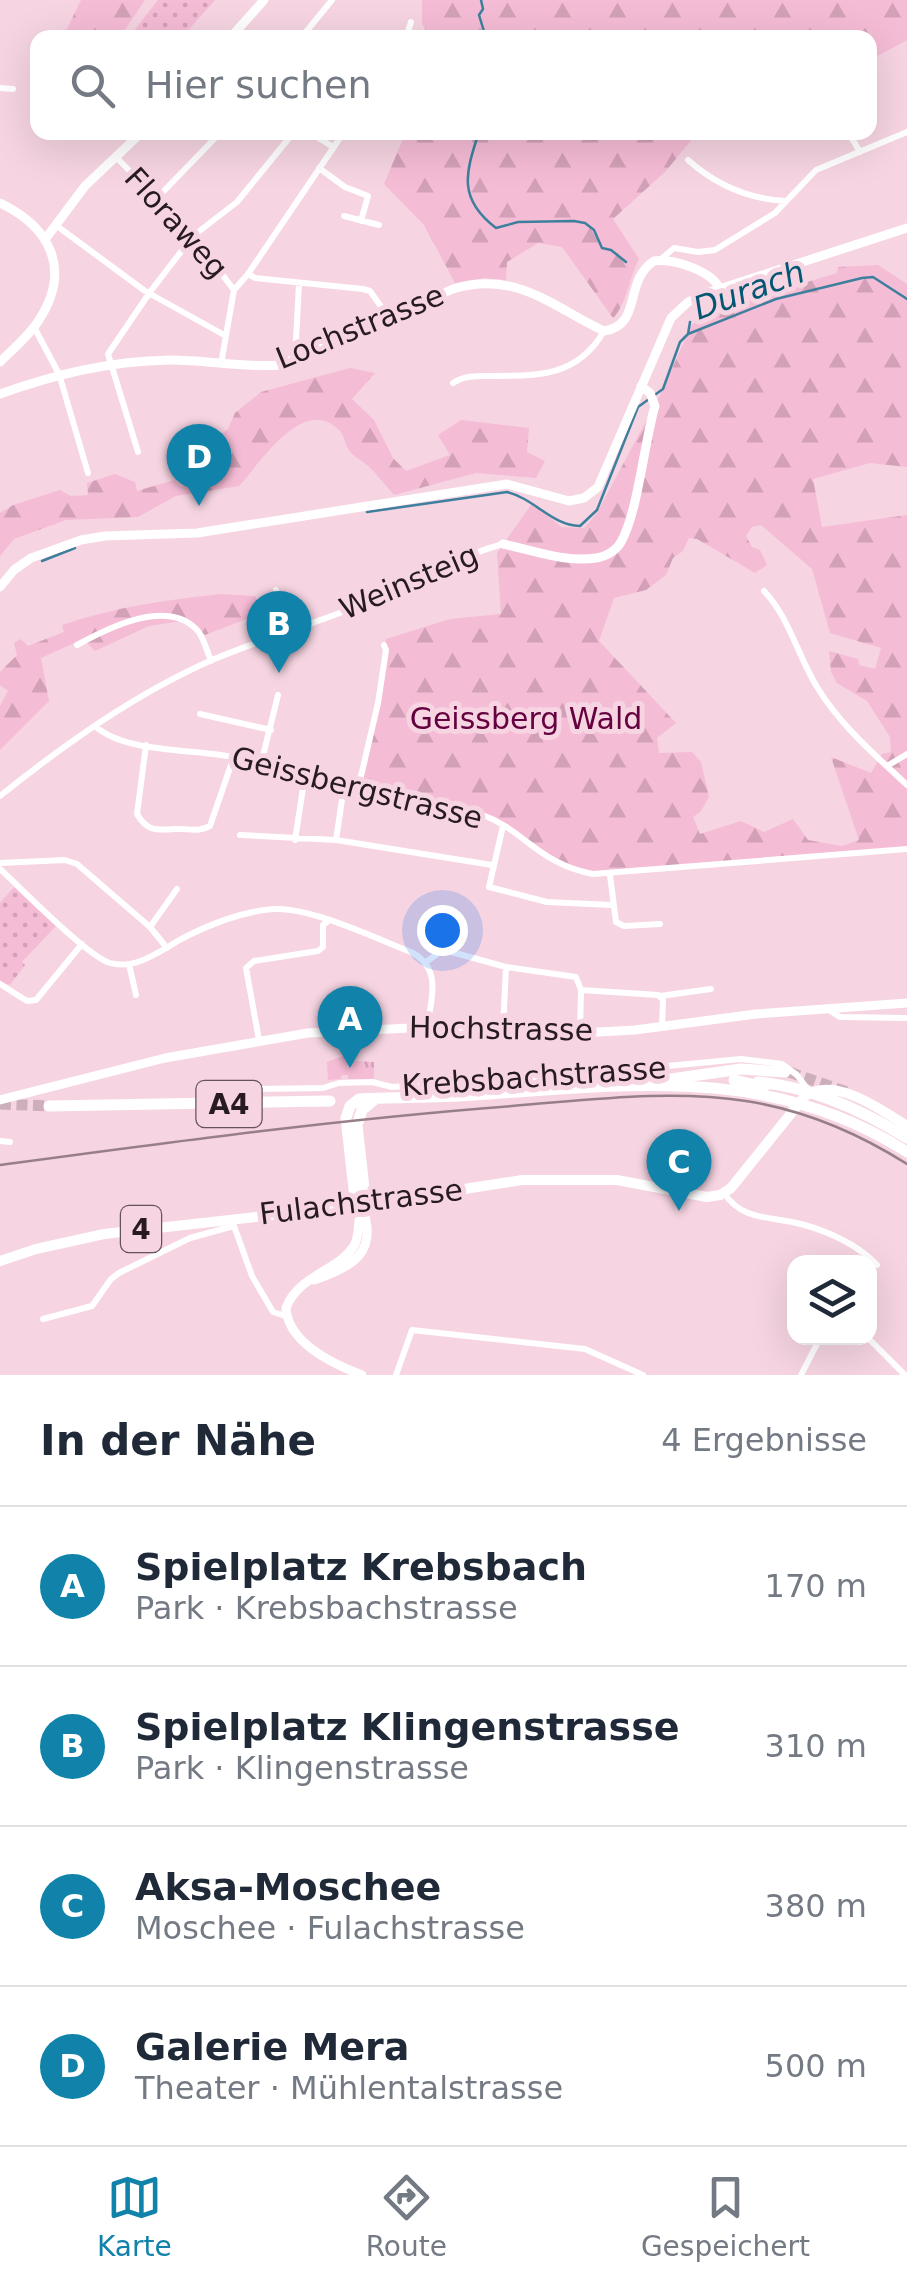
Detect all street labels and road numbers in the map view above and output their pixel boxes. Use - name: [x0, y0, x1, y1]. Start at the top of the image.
- street label: Floraweg: [118, 160, 235, 285]
- street label: Lochstrasse: [271, 277, 449, 376]
- street label: Weinsteig: [334, 537, 483, 626]
- street label: Geissbergstrasse: [228, 739, 486, 836]
- street label: Hochstrasse: [409, 1009, 593, 1048]
- street label: Krebsbachstrasse: [400, 1050, 667, 1103]
- road number: A4: [196, 1081, 262, 1127]
- street label: Fulachstrasse: [257, 1172, 465, 1231]
- road number: 4: [121, 1206, 161, 1252]

